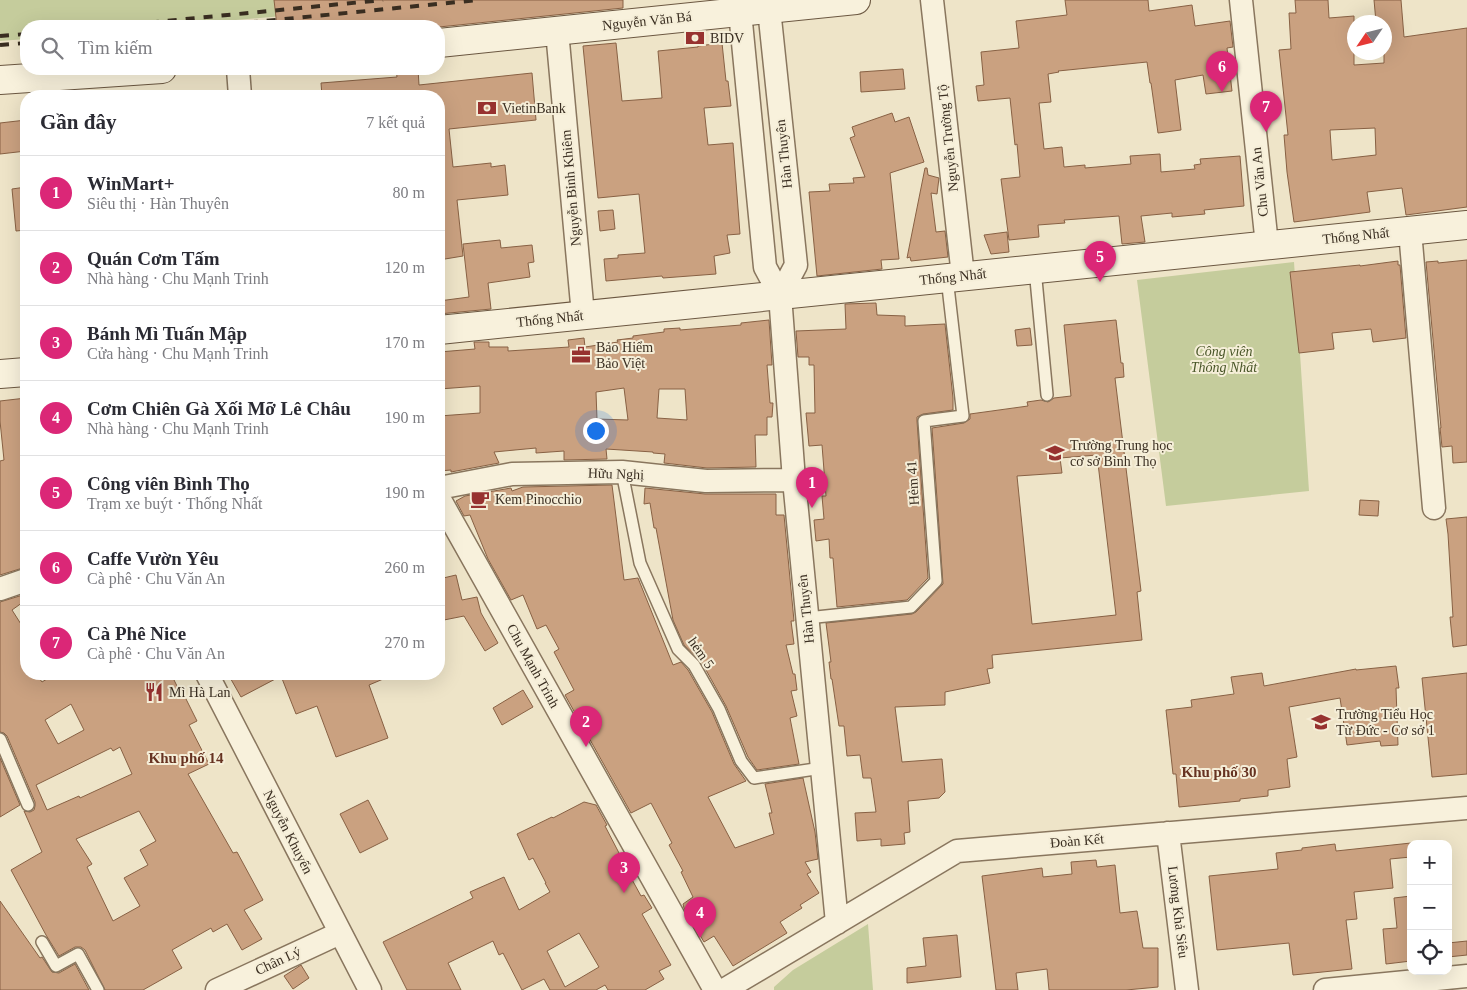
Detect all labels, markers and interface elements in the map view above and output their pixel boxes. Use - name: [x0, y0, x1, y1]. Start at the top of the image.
- street label: Nguyễn Văn Bá: [601, 9, 693, 33]
- north arrow: [1347, 15, 1392, 60]
- search box: [20, 20, 445, 75]
- bank icon: BIDV: [684, 27, 706, 49]
- place label: BIDV: [710, 31, 744, 46]
- icon: search: [38, 34, 66, 62]
- text: Tìm kiếm: [78, 37, 152, 58]
- pin: 6: [1206, 51, 1238, 92]
- street label: Nguyễn Trường Tộ: [935, 83, 961, 193]
- pin: 7: [1250, 91, 1282, 132]
- bank icon: VietinBank: [476, 97, 498, 119]
- place label: VietinBank: [502, 101, 566, 116]
- text: Gần đây: [40, 110, 116, 134]
- text: 7 kết quả: [366, 114, 425, 131]
- street label: Hàn Thuyên: [773, 119, 795, 189]
- street label: Nguyễn Bỉnh Khiêm: [558, 129, 584, 247]
- street label: Chu Văn An: [1249, 147, 1271, 217]
- text: WinMart+: [87, 173, 175, 194]
- text: 1: [52, 184, 60, 201]
- text: 80 m: [393, 184, 425, 201]
- text: Siêu thị · Hàn Thuyên: [87, 195, 229, 212]
- street label: Thống Nhất: [1322, 225, 1390, 247]
- pin: 5: [1084, 241, 1116, 282]
- text: Quán Cơm Tấm: [87, 248, 220, 269]
- text: 2: [52, 259, 60, 276]
- text: 120 m: [385, 259, 425, 276]
- street label: Thống Nhất: [919, 266, 987, 288]
- text: Nhà hàng · Chu Mạnh Trinh: [87, 270, 269, 287]
- street label: Thống Nhất: [516, 308, 584, 330]
- text: Bánh Mì Tuấn Mập: [87, 323, 247, 344]
- text: 3: [52, 334, 60, 351]
- text: 170 m: [385, 334, 425, 351]
- place label: Bảo Hiểm Bảo Việt: [596, 340, 653, 371]
- office icon: Bảo Hiểm Bảo Việt: [570, 344, 592, 366]
- park label: Công viên Thống Nhất: [1191, 344, 1258, 375]
- text: Cửa hàng · Chu Mạnh Trinh: [87, 345, 269, 362]
- text: Cơm Chiên Gà Xối Mỡ Lê Châu: [87, 398, 351, 419]
- text: 4: [52, 409, 60, 426]
- text: 190 m: [385, 409, 425, 426]
- your location: [583, 418, 609, 444]
- text: Nhà hàng · Chu Mạnh Trinh: [87, 420, 269, 437]
- place label: Trường Trung học cơ sở Bình Thọ: [1070, 438, 1172, 469]
- school or university icon: Trường Trung học cơ sở Bình Thọ: [1044, 442, 1066, 464]
- street label: Hẻm 41: [904, 460, 922, 506]
- street label: Hữu Nghị: [588, 466, 644, 482]
- pin: 1: [796, 467, 828, 508]
- text: Công viên Bình Thọ: [87, 473, 250, 494]
- text: 5: [52, 484, 60, 501]
- text: 190 m: [385, 484, 425, 501]
- cafe icon: Kem Pinocchio: [469, 488, 491, 510]
- place label: Kem Pinocchio: [495, 492, 582, 507]
- text: Trạm xe buýt · Thống Nhất: [87, 495, 263, 512]
- text: Caffe Vườn Yêu: [87, 548, 219, 569]
- text: 6: [52, 559, 60, 576]
- text: 260 m: [385, 559, 425, 576]
- text: Cà phê · Chu Văn An: [87, 570, 225, 587]
- street label: Hàn Thuyên: [795, 574, 817, 644]
- street label: Chu Mạnh Trinh: [504, 622, 562, 710]
- text: Cà Phê Nice: [87, 623, 186, 644]
- text: 7: [52, 634, 60, 651]
- text: 270 m: [385, 634, 425, 651]
- street label: hẻm 5: [685, 635, 717, 671]
- text: Cà phê · Chu Văn An: [87, 645, 225, 662]
- restaurant icon: Mì Hà Lan: [143, 681, 165, 703]
- place label: Mì Hà Lan: [169, 685, 230, 700]
- pin: 2: [570, 706, 602, 747]
- place label: Trường Tiểu Học Từ Đức - Cơ sở 1: [1336, 707, 1435, 738]
- school or university icon: Trường Tiểu Học Từ Đức - Cơ sở 1: [1310, 711, 1332, 733]
- district label: Khu phố 14: [148, 750, 224, 766]
- district label: Khu phố 30: [1181, 764, 1257, 780]
- street label: Nguyễn Khuyến: [260, 788, 316, 876]
- street label: Đoàn Kết: [1049, 831, 1105, 851]
- map controls: [1407, 840, 1452, 975]
- button: +: [1407, 840, 1452, 885]
- pin: 3: [608, 852, 640, 893]
- street label: Lương Khả Siêu: [1165, 865, 1191, 959]
- button: −: [1407, 885, 1452, 930]
- pin: 4: [684, 897, 716, 938]
- button: locate: [1407, 930, 1452, 975]
- street label: Chân Lý: [253, 944, 303, 978]

